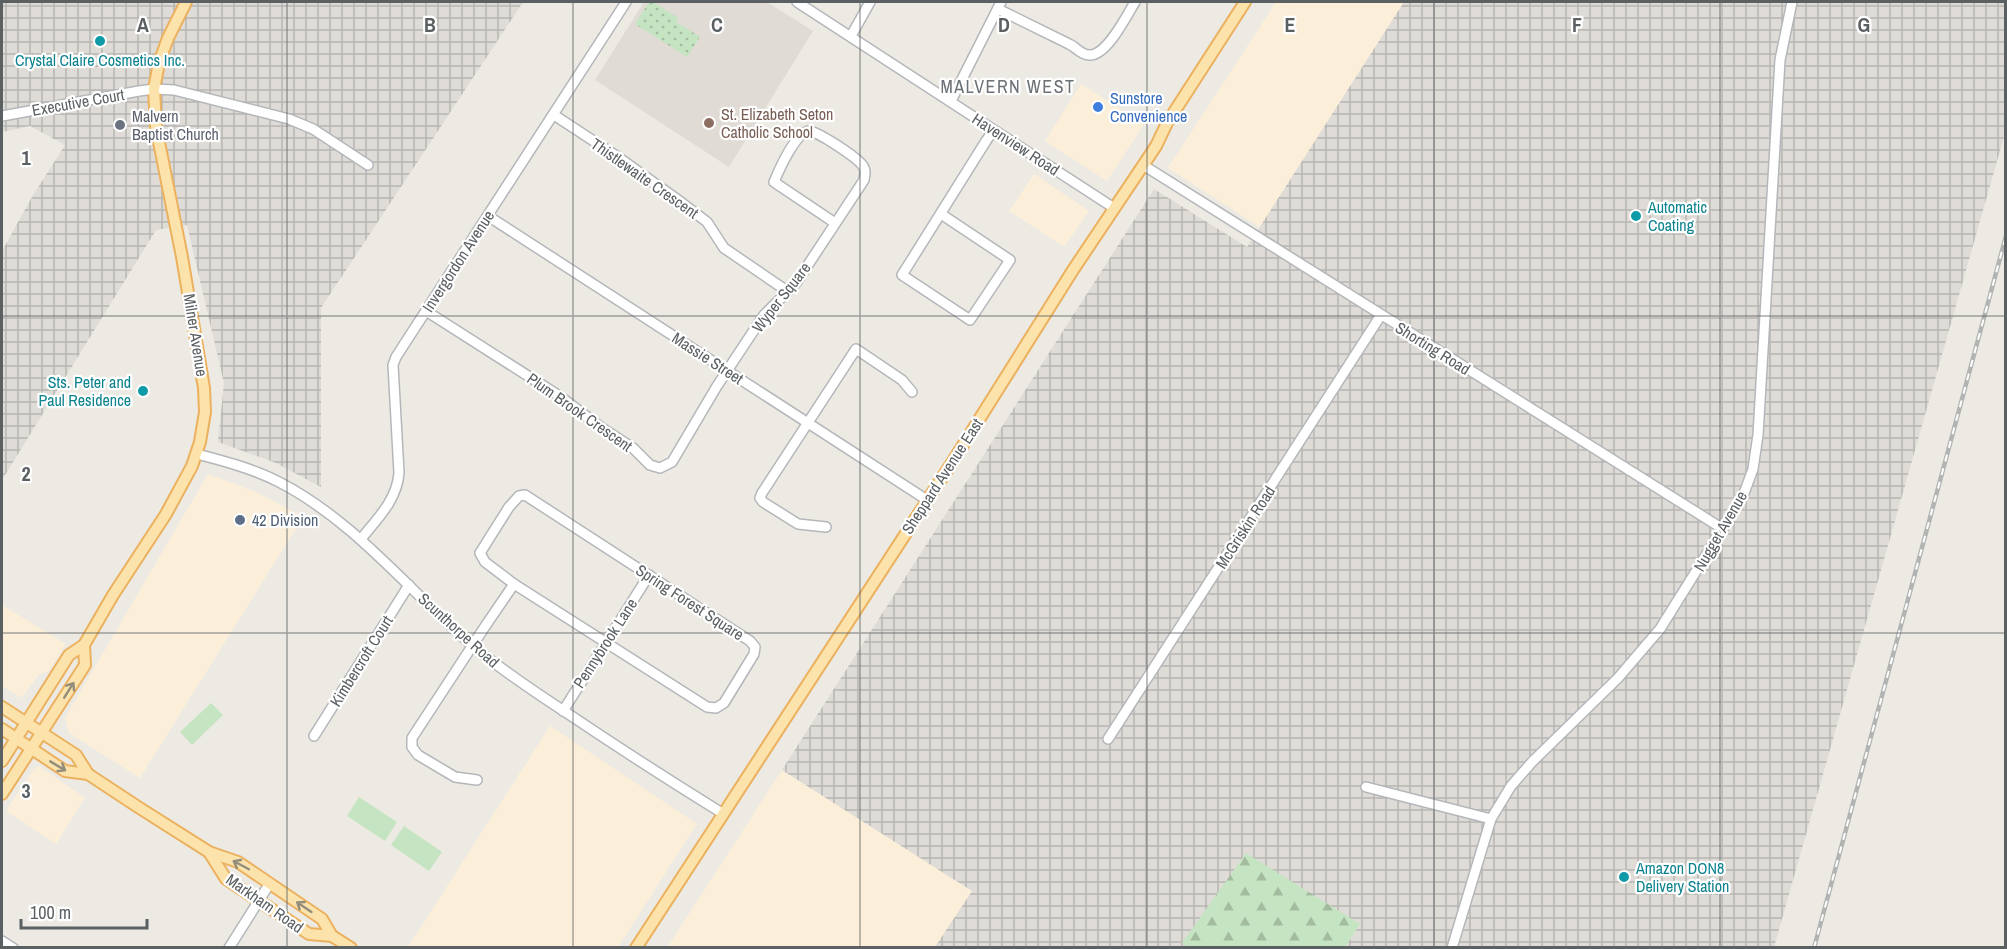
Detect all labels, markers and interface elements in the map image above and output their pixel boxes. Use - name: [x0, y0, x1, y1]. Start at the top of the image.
- text: A: [137, 11, 149, 38]
- text: B: [424, 11, 436, 38]
- text: C: [711, 11, 723, 38]
- text: D: [998, 11, 1010, 38]
- text: E: [1285, 11, 1296, 38]
- text: F: [1572, 11, 1582, 38]
- text: G: [1858, 11, 1870, 38]
- marker: Crystal Claire Cosmetics Inc.: [93, 34, 107, 48]
- place label: Crystal Claire Cosmetics Inc.: [15, 49, 185, 71]
- district label: MALVERN WEST: [940, 74, 1076, 99]
- street label: Executive Court: [30, 83, 126, 121]
- place label: Sunstore Convenience: [1110, 87, 1187, 127]
- marker: Sunstore Convenience: [1091, 100, 1105, 114]
- place label: St. Elizabeth Seton Catholic School: [721, 103, 833, 143]
- place label: Malvern Baptist Church: [132, 105, 219, 145]
- street label: Havenview Road: [968, 108, 1064, 180]
- marker: St. Elizabeth Seton Catholic School: [702, 116, 716, 130]
- marker: Malvern Baptist Church: [113, 118, 127, 132]
- street label: Thistlewaite Crescent: [587, 133, 704, 224]
- text: 1: [21, 144, 31, 171]
- place label: Automatic Coating: [1647, 196, 1708, 236]
- street label: Invergordon Avenue: [417, 206, 499, 316]
- marker: Automatic Coating: [1629, 209, 1643, 223]
- street label: Wyper Square: [747, 257, 815, 337]
- street label: Milner Avenue: [179, 292, 213, 378]
- street label: Shorting Road: [1391, 316, 1475, 380]
- street label: Massie Street: [668, 327, 748, 389]
- street label: Plum Brook Crescent: [523, 367, 637, 457]
- place label: Sts. Peter and Paul Residence: [38, 371, 131, 411]
- marker: Sts. Peter and Paul Residence: [136, 384, 150, 398]
- street label: Sheppard Avenue East: [896, 414, 988, 538]
- text: 2: [21, 460, 31, 487]
- street label: McGriskin Road: [1210, 481, 1280, 573]
- street label: Nugget Avenue: [1688, 487, 1752, 575]
- place label: 42 Division: [252, 509, 318, 531]
- marker: 42 Division: [233, 513, 247, 527]
- street label: Spring Forest Square: [632, 559, 748, 645]
- street label: Scunthorpe Road: [414, 588, 504, 672]
- street label: Pennybrook Lane: [568, 594, 642, 692]
- street label: Kimbercroft Court: [324, 611, 398, 711]
- one-way arrow: [63, 682, 75, 699]
- one-way arrow: [49, 760, 66, 772]
- text: 3: [21, 777, 31, 804]
- place label: Amazon DON8 Delivery Station: [1635, 857, 1729, 897]
- one-way arrow: [233, 859, 250, 871]
- street label: Markham Road: [222, 868, 308, 938]
- marker: Amazon DON8 Delivery Station: [1617, 870, 1631, 884]
- scale bar: [21, 892, 147, 930]
- text: 100 m: [30, 900, 71, 925]
- one-way arrow: [296, 900, 313, 912]

